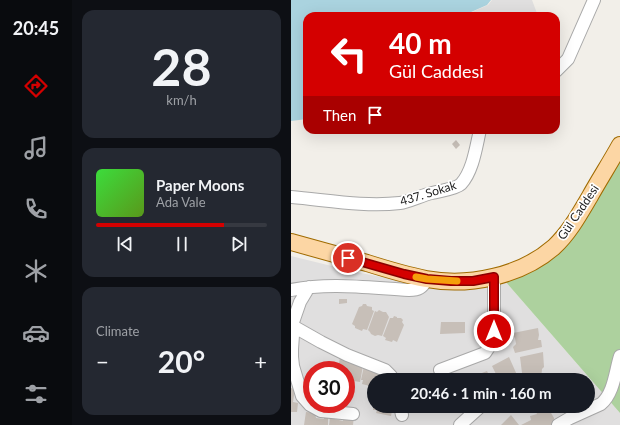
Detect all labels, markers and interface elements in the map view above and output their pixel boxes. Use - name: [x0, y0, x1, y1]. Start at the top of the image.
- text: 20:45: [13, 17, 59, 39]
- text: 40 m: [389, 26, 452, 60]
- icon: left: [323, 28, 375, 80]
- text: 28: [151, 35, 212, 97]
- text: Gül Caddesi: [389, 60, 484, 82]
- icon: directions: [22, 72, 50, 100]
- text: km/h: [166, 92, 197, 108]
- icon: arrive: [364, 104, 386, 126]
- text: Then: [323, 106, 356, 124]
- icon: music: [22, 134, 50, 162]
- text: Paper Moons: [156, 176, 244, 194]
- street label: 437. Sokak: [398, 177, 459, 209]
- street label: Gül Caddesi: [554, 182, 602, 242]
- text: Ada Vale: [156, 194, 206, 210]
- icon: phone: [22, 195, 50, 223]
- icon: previous: [114, 233, 136, 255]
- icon: pause: [171, 233, 193, 255]
- icon: next: [228, 233, 250, 255]
- pin: [331, 241, 365, 275]
- icon: arrive: [337, 247, 359, 269]
- icon: climate: [22, 257, 50, 285]
- position arrow: [473, 310, 515, 352]
- icon: car: [22, 319, 50, 347]
- text: Climate: [96, 323, 139, 339]
- text: 20°: [158, 343, 205, 379]
- text: −: [96, 348, 109, 375]
- text: +: [254, 348, 267, 375]
- speed limit sign: 30: [303, 361, 355, 413]
- icon: filters: [22, 380, 50, 408]
- text: 20:46 · 1 min · 160 m: [411, 384, 551, 402]

